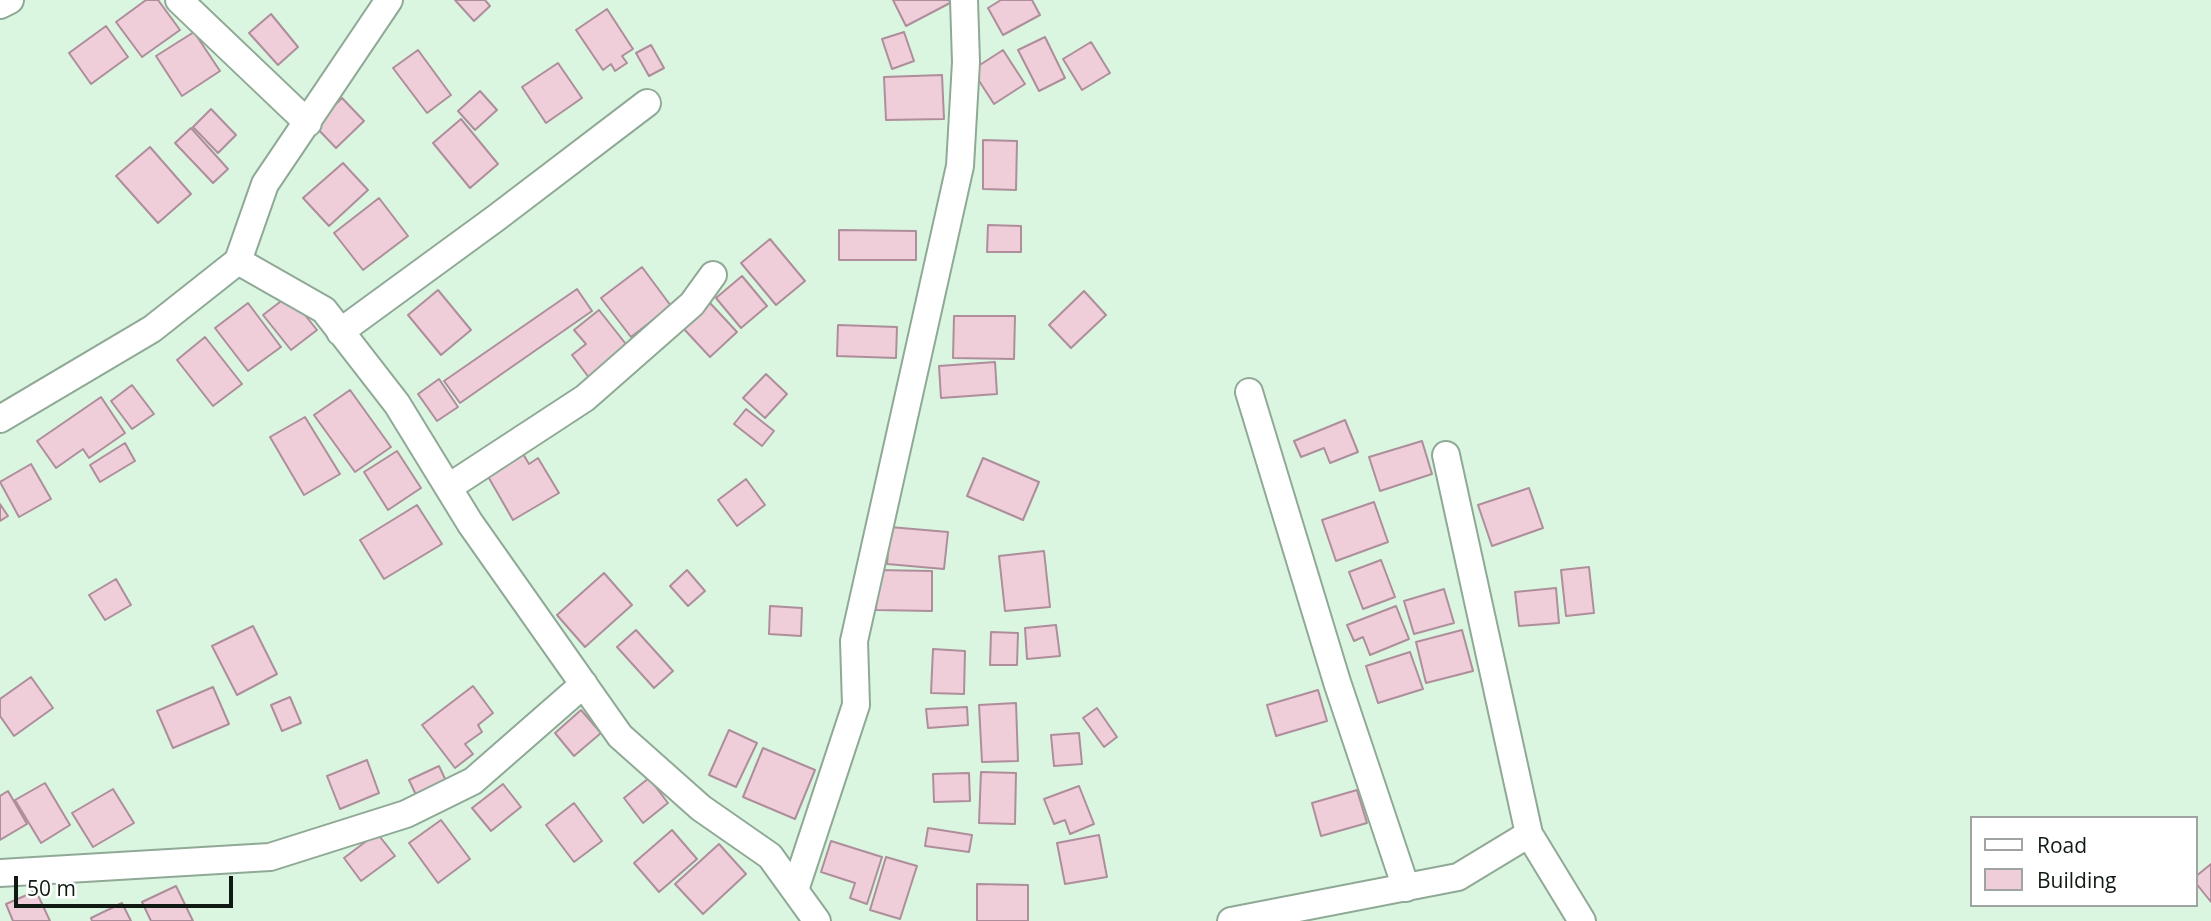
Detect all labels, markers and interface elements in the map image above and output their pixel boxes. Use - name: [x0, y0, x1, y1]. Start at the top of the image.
- legend: [1969, 816, 2197, 907]
- text: Road: [2037, 831, 2087, 859]
- scale bar: [18, 862, 236, 906]
- text: Building: [2037, 866, 2116, 894]
- text: 50 m: [27, 874, 76, 902]

